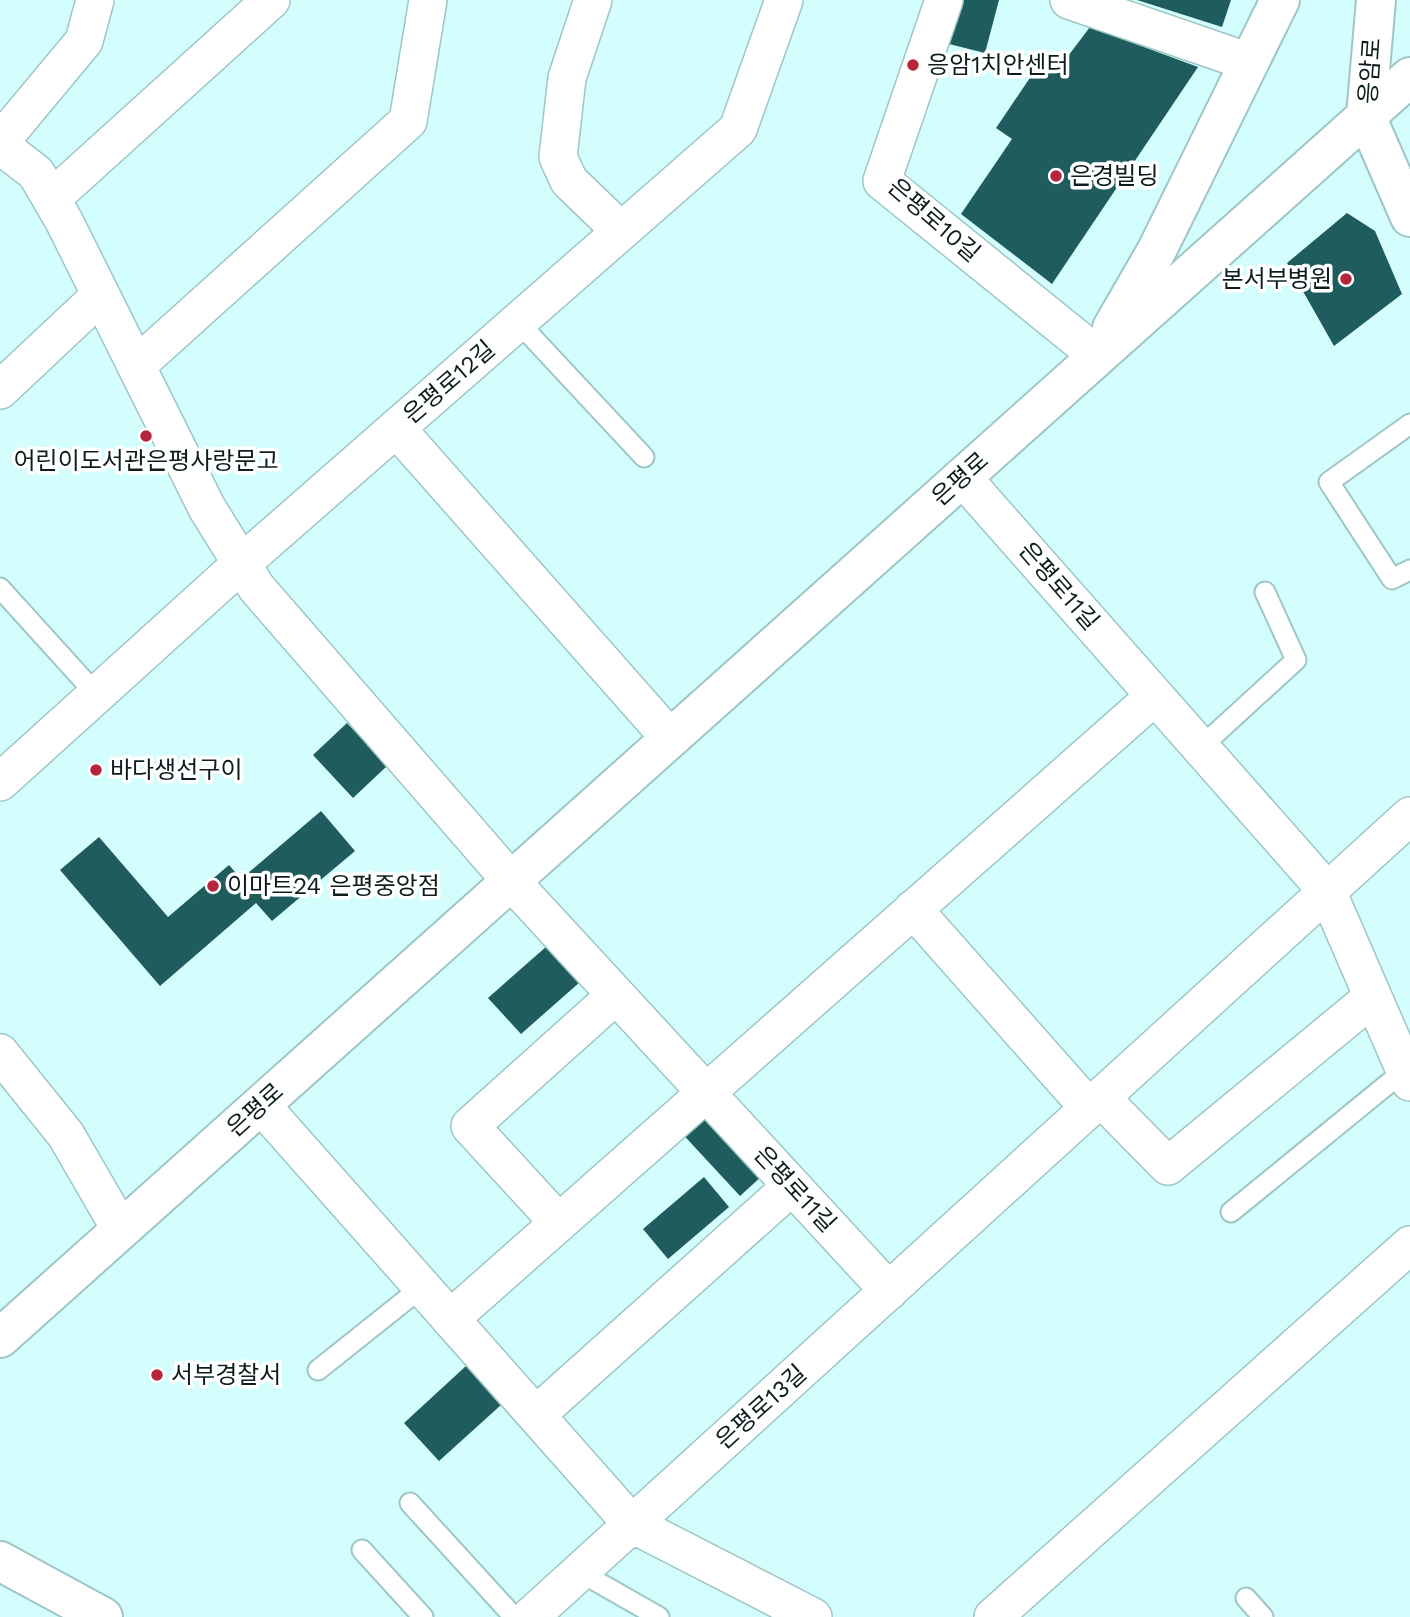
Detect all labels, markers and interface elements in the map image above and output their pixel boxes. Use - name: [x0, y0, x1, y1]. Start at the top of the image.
- street label: 응암로: [1354, 37, 1386, 105]
- place label: 응암1치안센터: [927, 51, 1069, 79]
- marker: 응암1치안센터: [905, 57, 921, 73]
- place label: 은경빌딩: [1070, 162, 1158, 190]
- marker: 은경빌딩: [1048, 168, 1064, 184]
- street label: 은평로10길: [882, 172, 986, 268]
- place label: 본서부병원: [1222, 265, 1332, 293]
- marker: 본서부병원: [1338, 271, 1354, 287]
- street label: 은평로12길: [398, 335, 500, 429]
- marker: 어린이도서관은평사랑문고: [138, 428, 154, 444]
- street label: 은평로: [926, 446, 994, 512]
- place label: 어린이도서관은평사랑문고: [14, 447, 278, 475]
- street label: 은평로11길: [1013, 536, 1105, 636]
- place label: 바다생선구이: [110, 756, 242, 784]
- marker: 바다생선구이: [88, 762, 104, 778]
- place label: 이마트24 은평중앙점: [227, 872, 440, 900]
- marker: 이마트24 은평중앙점: [205, 878, 221, 894]
- street label: 은평로: [221, 1077, 289, 1143]
- street label: 은평로11길: [748, 1140, 842, 1238]
- street label: 은평로13길: [710, 1359, 812, 1455]
- place label: 서부경찰서: [171, 1361, 281, 1389]
- marker: 서부경찰서: [149, 1367, 165, 1383]

